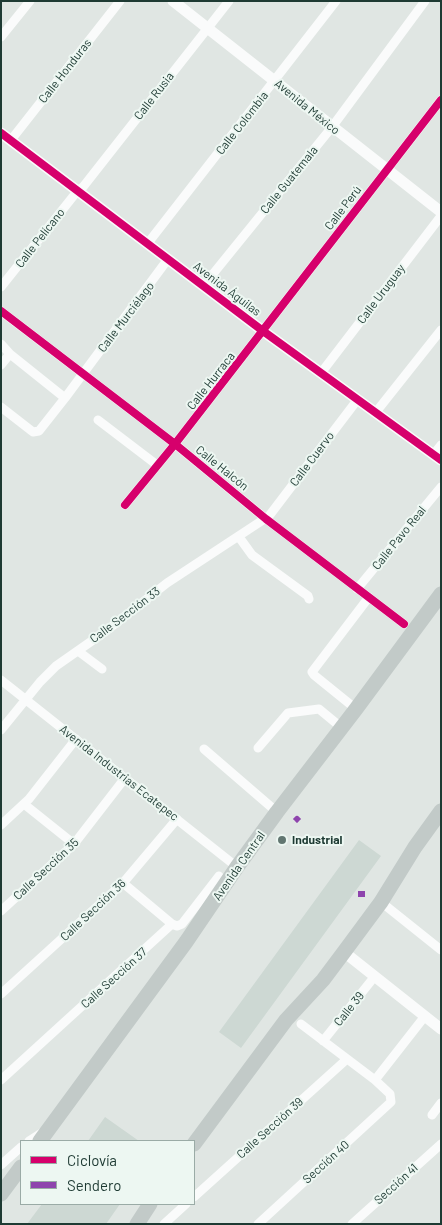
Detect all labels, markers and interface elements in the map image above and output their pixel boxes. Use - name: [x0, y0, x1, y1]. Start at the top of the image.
- street label: Calle Honduras: [35, 36, 95, 106]
- street label: Calle Rusia: [131, 69, 177, 123]
- street label: Avenida México: [271, 76, 343, 138]
- street label: Calle Colombia: [213, 88, 271, 158]
- street label: Calle Guatemala: [257, 143, 321, 217]
- street label: Calle Perú: [322, 183, 364, 233]
- street label: Calle Pelícano: [12, 205, 68, 271]
- street label: Avenida Águilas: [190, 259, 264, 319]
- street label: Calle Uruguay: [354, 261, 408, 327]
- street label: Calle Murciélago: [95, 279, 157, 355]
- street label: Calle Hurraca: [184, 349, 238, 413]
- street label: Calle Cuervo: [287, 429, 337, 489]
- street label: Calle Halcón: [193, 442, 251, 494]
- street label: Calle Pavo Real: [369, 503, 429, 573]
- street label: Calle Sección 33: [87, 584, 163, 646]
- street label: Avenida Industrias Ecatepec: [57, 722, 181, 824]
- street label: Avenida Central: [210, 829, 268, 903]
- place label: Industrial: [292, 833, 343, 847]
- marker: Industrial: [276, 834, 288, 846]
- street label: Calle Sección 35: [10, 835, 82, 903]
- street label: Calle Sección 36: [57, 876, 129, 944]
- street label: Calle Sección 37: [78, 945, 150, 1011]
- street label: Calle 39: [331, 989, 367, 1029]
- street label: Calle Sección 39: [234, 1094, 306, 1162]
- street label: Sección 40: [300, 1137, 352, 1187]
- legend: [20, 1140, 195, 1205]
- text: Ciclovía: [67, 1151, 117, 1169]
- street label: Sección 41: [371, 1161, 421, 1207]
- text: Sendero: [67, 1176, 121, 1194]

